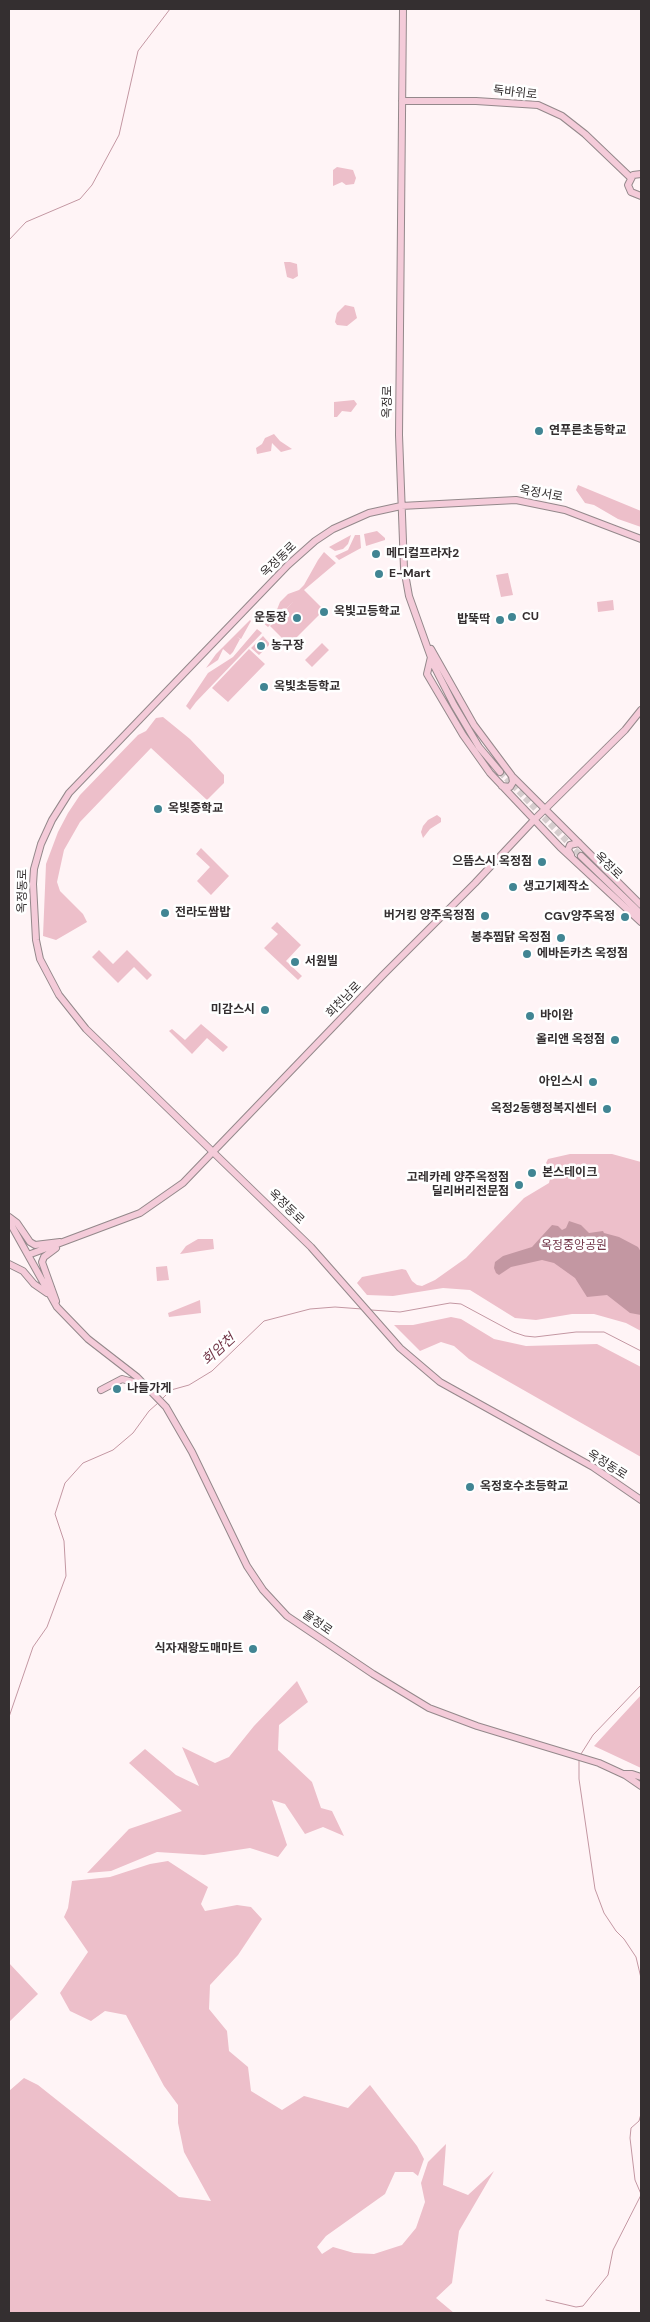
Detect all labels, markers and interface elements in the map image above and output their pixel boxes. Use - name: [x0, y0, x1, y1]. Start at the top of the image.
- street label: 독바위로: [492, 84, 538, 102]
- street label: 옥정로: [381, 385, 395, 419]
- place label: 연푸른초등학교: [549, 424, 626, 438]
- marker: 연푸른초등학교: [533, 425, 545, 437]
- street label: 옥정서로: [518, 483, 564, 505]
- street label: 옥정동로: [258, 539, 300, 581]
- place label: 메디컬프라자2: [386, 547, 459, 561]
- marker: 메디컬프라자2: [370, 548, 382, 560]
- place label: E-Mart: [389, 567, 431, 581]
- marker: E-Mart: [373, 568, 385, 580]
- place label: 옥빛고등학교: [334, 605, 400, 619]
- marker: 옥빛고등학교: [318, 606, 330, 618]
- place label: CU: [522, 610, 539, 624]
- place label: 운동장: [254, 611, 287, 625]
- marker: CU: [506, 611, 518, 623]
- marker: 운동장: [291, 612, 303, 624]
- place label: 밥뚝딱: [457, 613, 490, 627]
- marker: 밥뚝딱: [494, 614, 506, 626]
- place label: 농구장: [271, 639, 304, 653]
- marker: 농구장: [255, 640, 267, 652]
- place label: 옥빛초등학교: [274, 680, 340, 694]
- marker: 옥빛초등학교: [258, 681, 270, 693]
- place label: 옥빛중학교: [168, 802, 223, 816]
- marker: 옥빛중학교: [152, 803, 164, 815]
- street label: 옥정로: [591, 849, 625, 883]
- place label: 으뜸스시 옥정점: [452, 855, 532, 869]
- marker: 으뜸스시 옥정점: [536, 856, 548, 868]
- street label: 옥정동로: [15, 869, 31, 913]
- place label: 생고기제작소: [523, 880, 589, 894]
- marker: 생고기제작소: [507, 881, 519, 893]
- place label: 전라도쌈밥: [175, 906, 230, 920]
- marker: 전라도쌈밥: [159, 907, 171, 919]
- place label: 버거킹 양주옥정점: [384, 909, 475, 923]
- marker: 버거킹 양주옥정점: [479, 910, 491, 922]
- place label: CGV양주옥정: [544, 910, 615, 924]
- marker: CGV양주옥정: [619, 911, 631, 923]
- place label: 봉추찜닭 옥정점: [471, 931, 551, 945]
- marker: 봉추찜닭 옥정점: [555, 932, 567, 944]
- place label: 에바돈카츠 옥정점: [537, 947, 628, 961]
- marker: 에바돈카츠 옥정점: [521, 948, 533, 960]
- place label: 서원빌: [305, 955, 338, 969]
- marker: 서원빌: [289, 956, 301, 968]
- street label: 회천남로: [323, 979, 365, 1021]
- place label: 미감스시: [211, 1003, 255, 1017]
- marker: 미감스시: [259, 1004, 271, 1016]
- place label: 바이완: [540, 1009, 573, 1023]
- marker: 바이완: [524, 1010, 536, 1022]
- place label: 올리앤 옥정점: [536, 1033, 605, 1047]
- marker: 올리앤 옥정점: [609, 1034, 621, 1046]
- place label: 아인스시: [539, 1075, 583, 1089]
- marker: 아인스시: [587, 1076, 599, 1088]
- place label: 옥정2동행정복지센터: [491, 1102, 597, 1116]
- marker: 옥정2동행정복지센터: [601, 1103, 613, 1115]
- place label: 본스테이크: [542, 1166, 597, 1180]
- marker: 본스테이크: [526, 1167, 538, 1179]
- place label: 고레카레 양주옥정점 딜리버리전문점: [407, 1171, 509, 1199]
- marker: 고레카레 양주옥정점 딜리버리전문점: [513, 1179, 525, 1191]
- street label: 옥정동로: [265, 1186, 307, 1228]
- park label: 옥정중앙공원: [541, 1239, 607, 1253]
- water label: 회암천: [199, 1331, 239, 1369]
- place label: 나들가게: [127, 1382, 171, 1396]
- marker: 나들가게: [111, 1383, 123, 1395]
- street label: 옥정동로: [584, 1447, 630, 1483]
- place label: 옥정호수초등학교: [480, 1480, 568, 1494]
- marker: 옥정호수초등학교: [464, 1481, 476, 1493]
- street label: 율정로: [299, 1608, 335, 1638]
- place label: 식자재왕도매마트: [155, 1642, 243, 1656]
- marker: 식자재왕도매마트: [247, 1643, 259, 1655]

